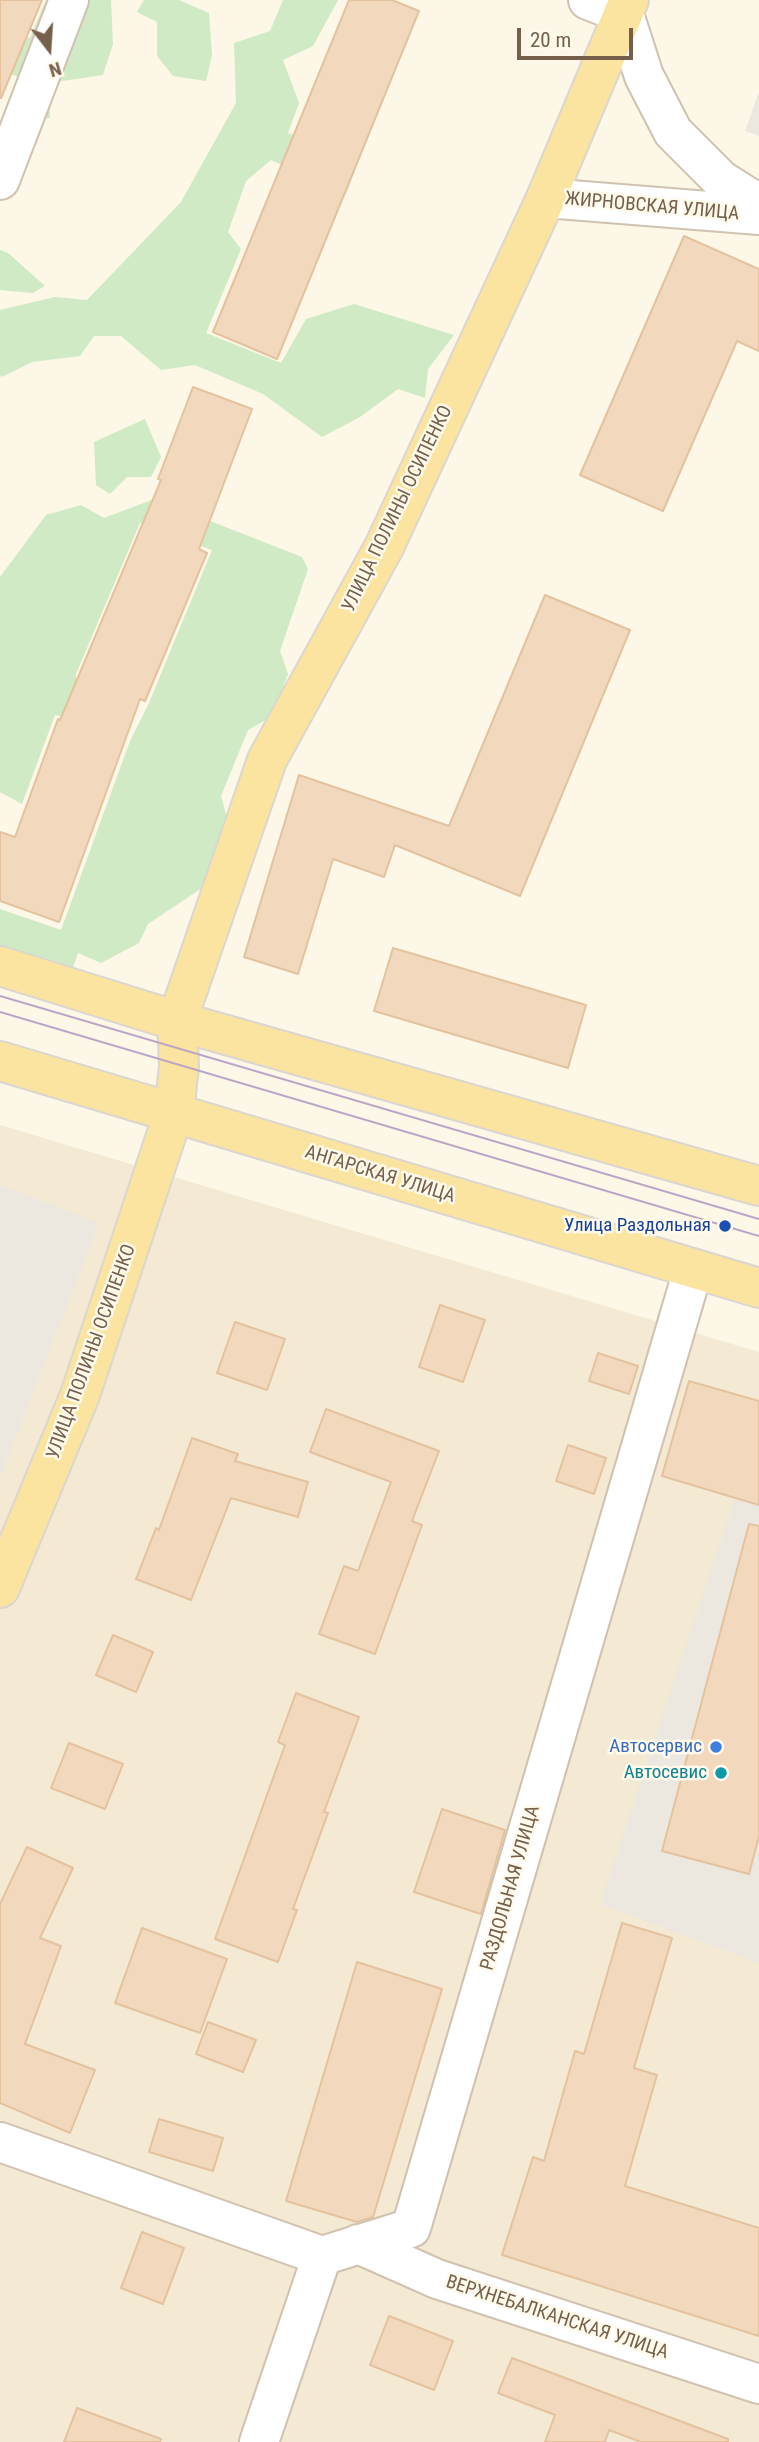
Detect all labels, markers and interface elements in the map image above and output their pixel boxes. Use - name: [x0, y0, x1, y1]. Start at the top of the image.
- north arrow: [14, 14, 84, 84]
- scale bar: [521, 14, 636, 58]
- text: 20 m: [530, 28, 571, 52]
- text: N: [46, 57, 64, 82]
- street label: ЖИРНОВСКАЯ УЛИЦА: [564, 188, 740, 226]
- street label: УЛИЦА ПОЛИНЫ ОСИПЕНКО: [338, 402, 458, 616]
- street label: АНГАРСКАЯ УЛИЦА: [302, 1141, 458, 1209]
- place label: Улица Раздольная: [564, 1215, 711, 1237]
- marker: Улица Раздольная: [717, 1218, 733, 1234]
- street label: УЛИЦА ПОЛИНЫ ОСИПЕНКО: [43, 1242, 141, 1462]
- place label: Автосервис: [609, 1736, 702, 1758]
- marker: Автосервис: [708, 1739, 724, 1755]
- place label: Автосевис: [624, 1762, 707, 1784]
- marker: Автосевис: [713, 1765, 729, 1781]
- street label: РАЗДОЛЬНАЯ УЛИЦА: [477, 1803, 545, 1973]
- street label: ВЕРХНЕБАЛКАНСКАЯ УЛИЦА: [443, 2271, 671, 2365]

